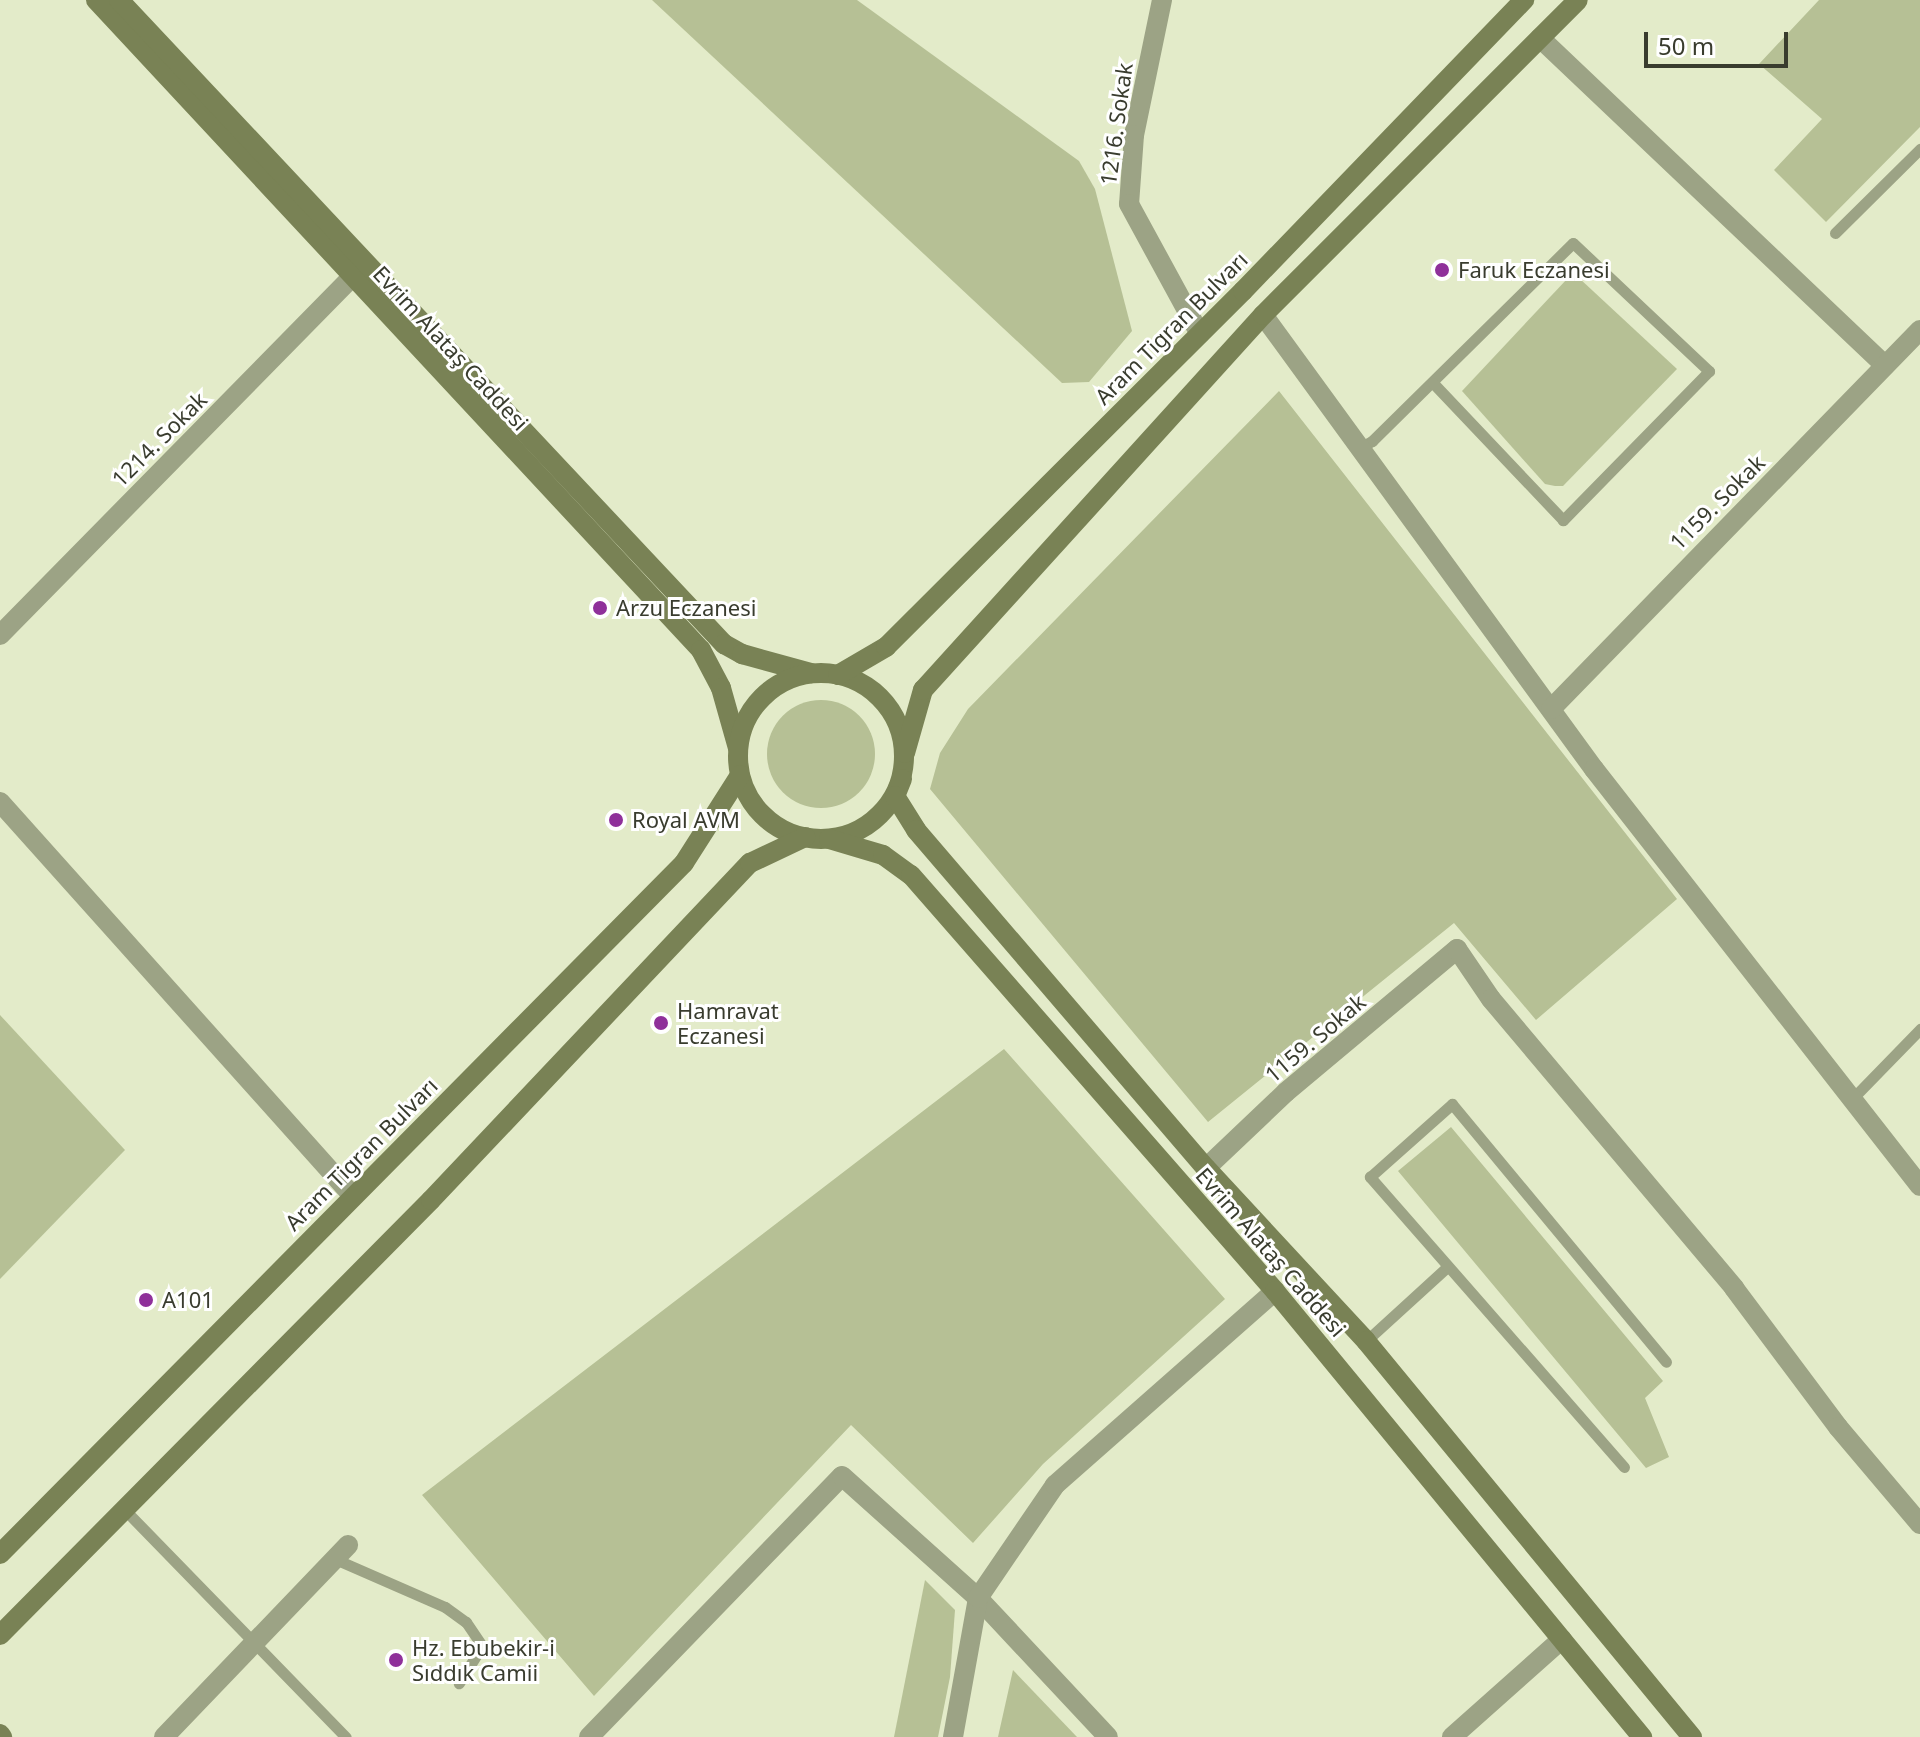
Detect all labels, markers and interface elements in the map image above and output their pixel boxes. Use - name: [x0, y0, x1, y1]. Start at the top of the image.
- scale bar: [1648, 16, 1792, 66]
- text: 50 m: [1658, 29, 1714, 62]
- street label: 1216. Sokak: [1094, 61, 1138, 187]
- street label: Aram Tigran Bulvarı: [1089, 246, 1253, 410]
- place label: Faruk Eczanesi: [1458, 257, 1610, 283]
- street label: Evrim Alataş Caddesi: [368, 260, 534, 436]
- marker: Faruk Eczanesi: [1433, 261, 1451, 279]
- street label: 1214. Sokak: [106, 386, 212, 492]
- street label: 1159. Sokak: [1664, 449, 1770, 555]
- place label: Arzu Eczanesi: [616, 595, 756, 621]
- marker: Arzu Eczanesi: [591, 599, 609, 617]
- place label: Royal AVM: [632, 807, 740, 833]
- marker: Royal AVM: [607, 811, 625, 829]
- street label: 1159. Sokak: [1259, 988, 1371, 1088]
- place label: Hamravat Eczanesi: [677, 997, 779, 1048]
- marker: Hamravat Eczanesi: [652, 1014, 670, 1032]
- street label: Aram Tigran Bulvarı: [279, 1072, 443, 1236]
- street label: Evrim Alataş Caddesi: [1191, 1162, 1351, 1342]
- place label: A101: [162, 1287, 214, 1313]
- marker: A101: [137, 1291, 155, 1309]
- place label: Hz. Ebubekir-i Sıddık Camii: [412, 1634, 555, 1686]
- marker: Hz. Ebubekir-i Sıddık Camii: [387, 1651, 405, 1669]

